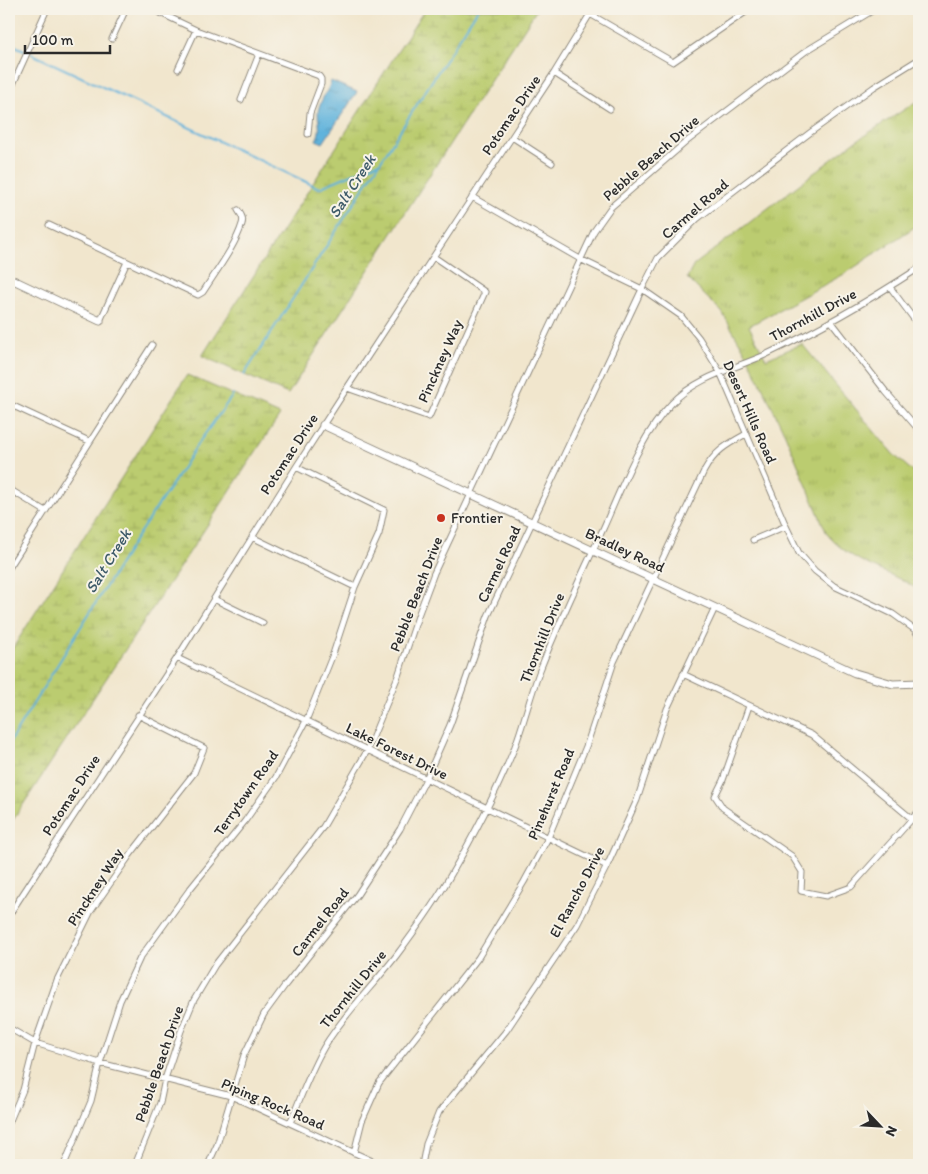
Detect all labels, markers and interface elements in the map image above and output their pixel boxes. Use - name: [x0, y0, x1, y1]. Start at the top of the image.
- scale bar: [25, 22, 110, 54]
- text: 100 m: [32, 31, 74, 49]
- street label: Potomac Drive: [478, 71, 544, 159]
- street label: Pebble Beach Drive: [599, 111, 703, 205]
- water label: Salt Creek: [325, 150, 380, 221]
- street label: Carmel Road: [658, 175, 733, 243]
- street label: Thornhill Drive: [766, 285, 860, 345]
- street label: Pinckney Way: [414, 317, 466, 405]
- street label: Desert Hills Road: [719, 358, 781, 467]
- street label: Potomac Drive: [256, 410, 322, 498]
- place label: Frontier: [451, 509, 503, 527]
- marker: Frontier: [435, 512, 447, 524]
- street label: Carmel Road: [473, 522, 525, 605]
- street label: Bradley Road: [582, 524, 668, 576]
- water label: Salt Creek: [81, 525, 135, 596]
- street label: Pebble Beach Drive: [386, 534, 446, 654]
- street label: Thornhill Drive: [516, 590, 568, 686]
- street label: Lake Forest Drive: [343, 719, 451, 783]
- street label: Pinehurst Road: [524, 745, 578, 843]
- street label: Terrytown Road: [210, 746, 283, 839]
- street label: Potomac Drive: [38, 751, 104, 839]
- street label: El Rancho Drive: [545, 843, 609, 941]
- street label: Pinckney Way: [63, 845, 127, 929]
- street label: Carmel Road: [287, 883, 353, 960]
- street label: Thornhill Drive: [316, 946, 390, 1032]
- street label: Pebble Beach Drive: [131, 1003, 187, 1125]
- street label: Piping Rock Road: [219, 1074, 327, 1134]
- north arrow: [856, 1102, 906, 1152]
- text: N: [882, 1123, 901, 1139]

